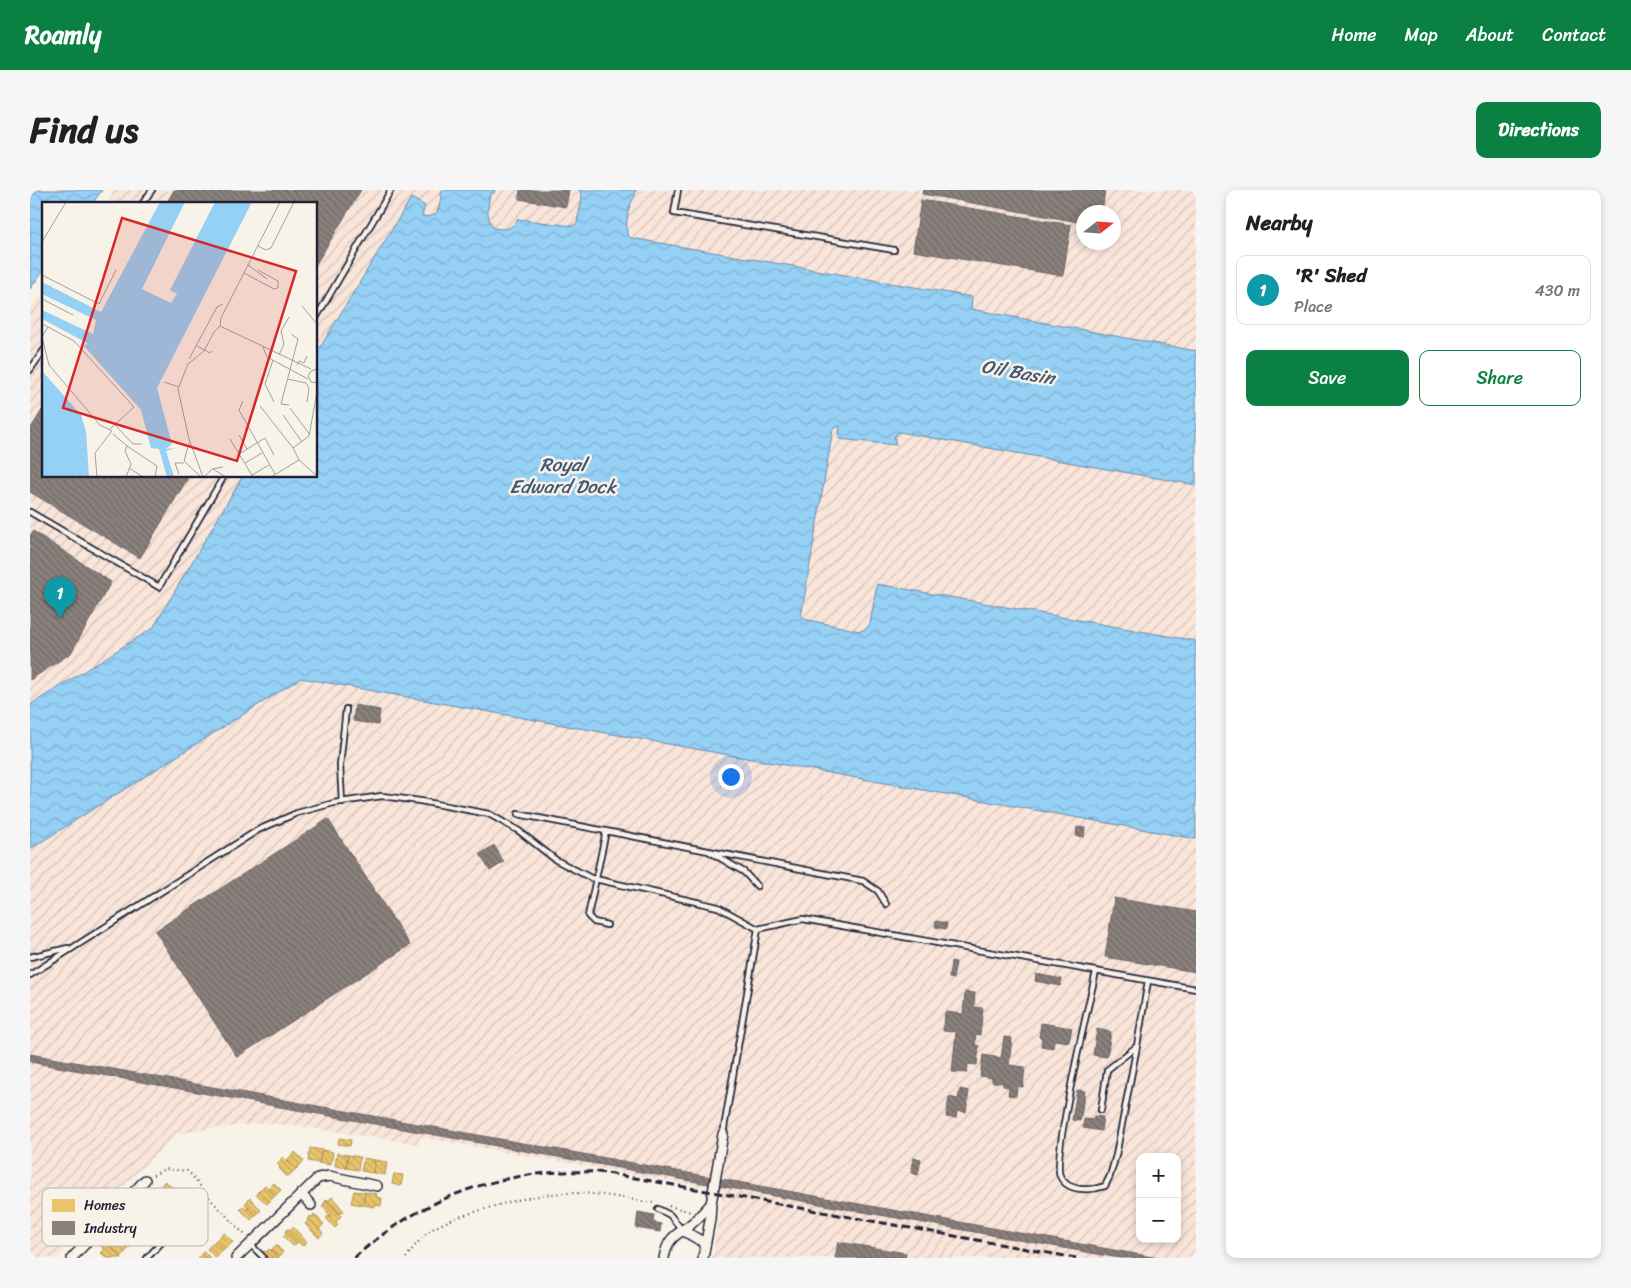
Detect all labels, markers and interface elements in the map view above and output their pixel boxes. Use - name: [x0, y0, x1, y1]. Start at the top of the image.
- text: Roamly: [25, 14, 101, 56]
- text: Home: [1332, 19, 1377, 51]
- text: Map: [1405, 19, 1438, 51]
- text: About: [1466, 19, 1514, 51]
- text: Contact: [1542, 19, 1606, 51]
- text: Find us: [30, 99, 138, 161]
- button: Directions: [1476, 102, 1601, 158]
- inset map: [42, 202, 318, 478]
- text: Nearby: [1246, 204, 1312, 242]
- north arrow: [1076, 205, 1121, 250]
- text: 'R' Shed: [1294, 259, 1366, 292]
- text: 1: [1260, 276, 1266, 305]
- text: 430 m: [1535, 276, 1580, 305]
- text: Place: [1294, 292, 1333, 321]
- water label: Oil Basin: [979, 349, 1060, 395]
- button: Save: [1246, 350, 1409, 406]
- button: Share: [1419, 350, 1581, 406]
- water label: Royal Edward Dock: [510, 448, 617, 503]
- pin: 1: [44, 577, 76, 618]
- your location: [718, 764, 744, 790]
- map controls: [1136, 1153, 1181, 1243]
- button: +: [1136, 1153, 1181, 1198]
- legend: [42, 1188, 208, 1246]
- text: Homes: [84, 1193, 126, 1218]
- button: −: [1136, 1198, 1181, 1243]
- text: Industry: [83, 1216, 138, 1241]

